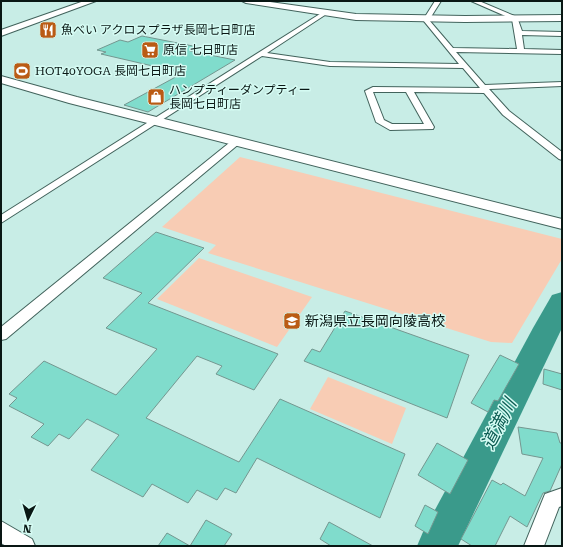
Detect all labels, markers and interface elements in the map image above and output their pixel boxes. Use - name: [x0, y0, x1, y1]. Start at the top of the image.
- restaurant icon: 魚べい アクロスプラザ長岡七日町店: [38, 20, 58, 40]
- place label: 魚べい アクロスプラザ長岡七日町店: [61, 23, 255, 37]
- supermarket icon: 原信 七日町店: [140, 40, 160, 60]
- place label: 原信 七日町店: [163, 43, 238, 57]
- sports icon: HOT40YOGA 長岡七日町店: [12, 61, 32, 81]
- place label: HOT40YOGA 長岡七日町店: [35, 64, 186, 78]
- place label: ハンプティーダンプティー 長岡七日町店: [169, 83, 311, 111]
- shop icon: ハンプティーダンプティー 長岡七日町店: [146, 87, 166, 107]
- school or university icon: 新潟県立長岡向陵高校: [282, 311, 302, 331]
- place label: 新潟県立長岡向陵高校: [305, 313, 445, 329]
- water label: 道満川: [477, 393, 521, 453]
- north arrow: [8, 499, 48, 539]
- text: N: [22, 522, 32, 535]

